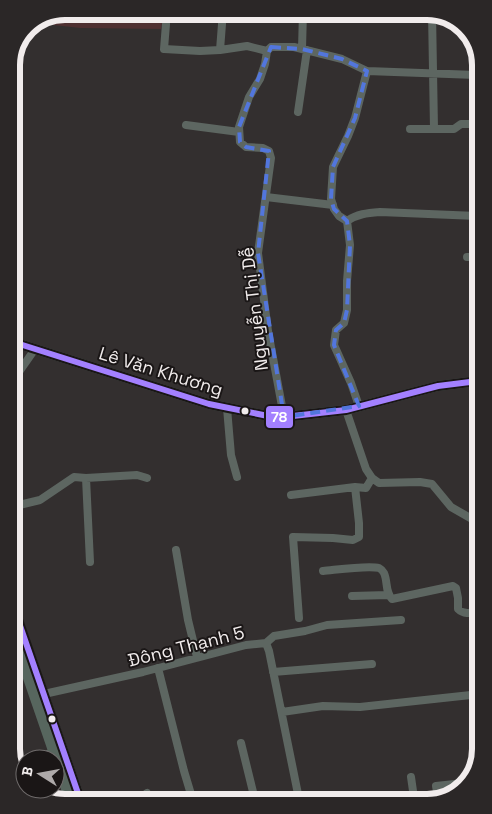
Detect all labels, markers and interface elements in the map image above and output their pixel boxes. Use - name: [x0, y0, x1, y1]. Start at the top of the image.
- street label: Nguyễn Thị Dễ: [235, 246, 273, 372]
- street label: Lê Văn Khương: [96, 341, 226, 401]
- line badge: 78: [265, 405, 294, 429]
- unlabelled marker: [240, 406, 250, 416]
- text: 78: [271, 408, 288, 426]
- street label: Đông Thạnh 5: [125, 620, 247, 672]
- unlabelled marker: [47, 714, 57, 724]
- north arrow: [15, 749, 65, 799]
- text: B: [18, 765, 37, 778]

